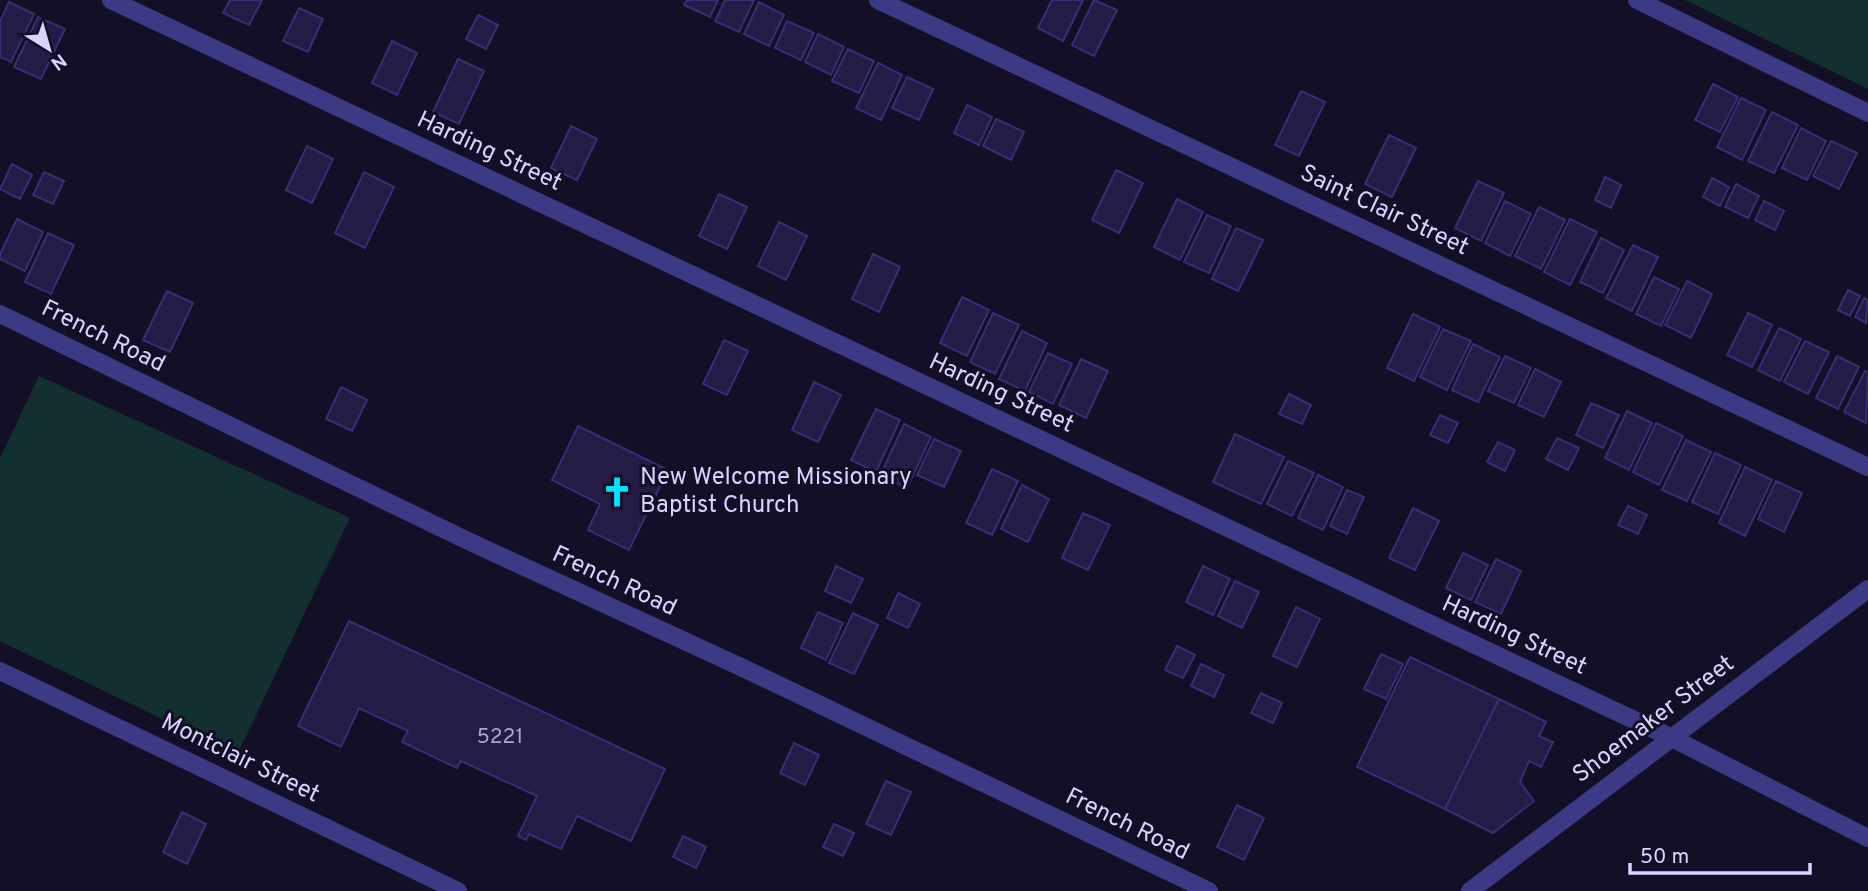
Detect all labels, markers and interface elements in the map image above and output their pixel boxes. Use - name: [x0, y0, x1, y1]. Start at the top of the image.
- north arrow: [14, 14, 84, 84]
- text: N: [45, 47, 71, 75]
- street label: Harding Street: [412, 105, 566, 199]
- street label: Saint Clair Street: [1295, 159, 1473, 263]
- street label: French Road: [36, 294, 170, 380]
- street label: Harding Street: [924, 347, 1078, 441]
- place label: New Welcome Missionary Baptist Church: [640, 463, 912, 521]
- church icon: New Welcome Missionary Baptist Church: [600, 475, 634, 509]
- street label: French Road: [547, 540, 681, 624]
- street label: Harding Street: [1437, 589, 1591, 683]
- street label: Shoemaker Street: [1567, 649, 1741, 791]
- street label: Montclair Street: [156, 708, 324, 810]
- house number: 5221: [477, 724, 523, 751]
- street label: French Road: [1060, 782, 1194, 868]
- scale bar: [1630, 832, 1810, 876]
- text: 50 m: [1640, 844, 1689, 871]

